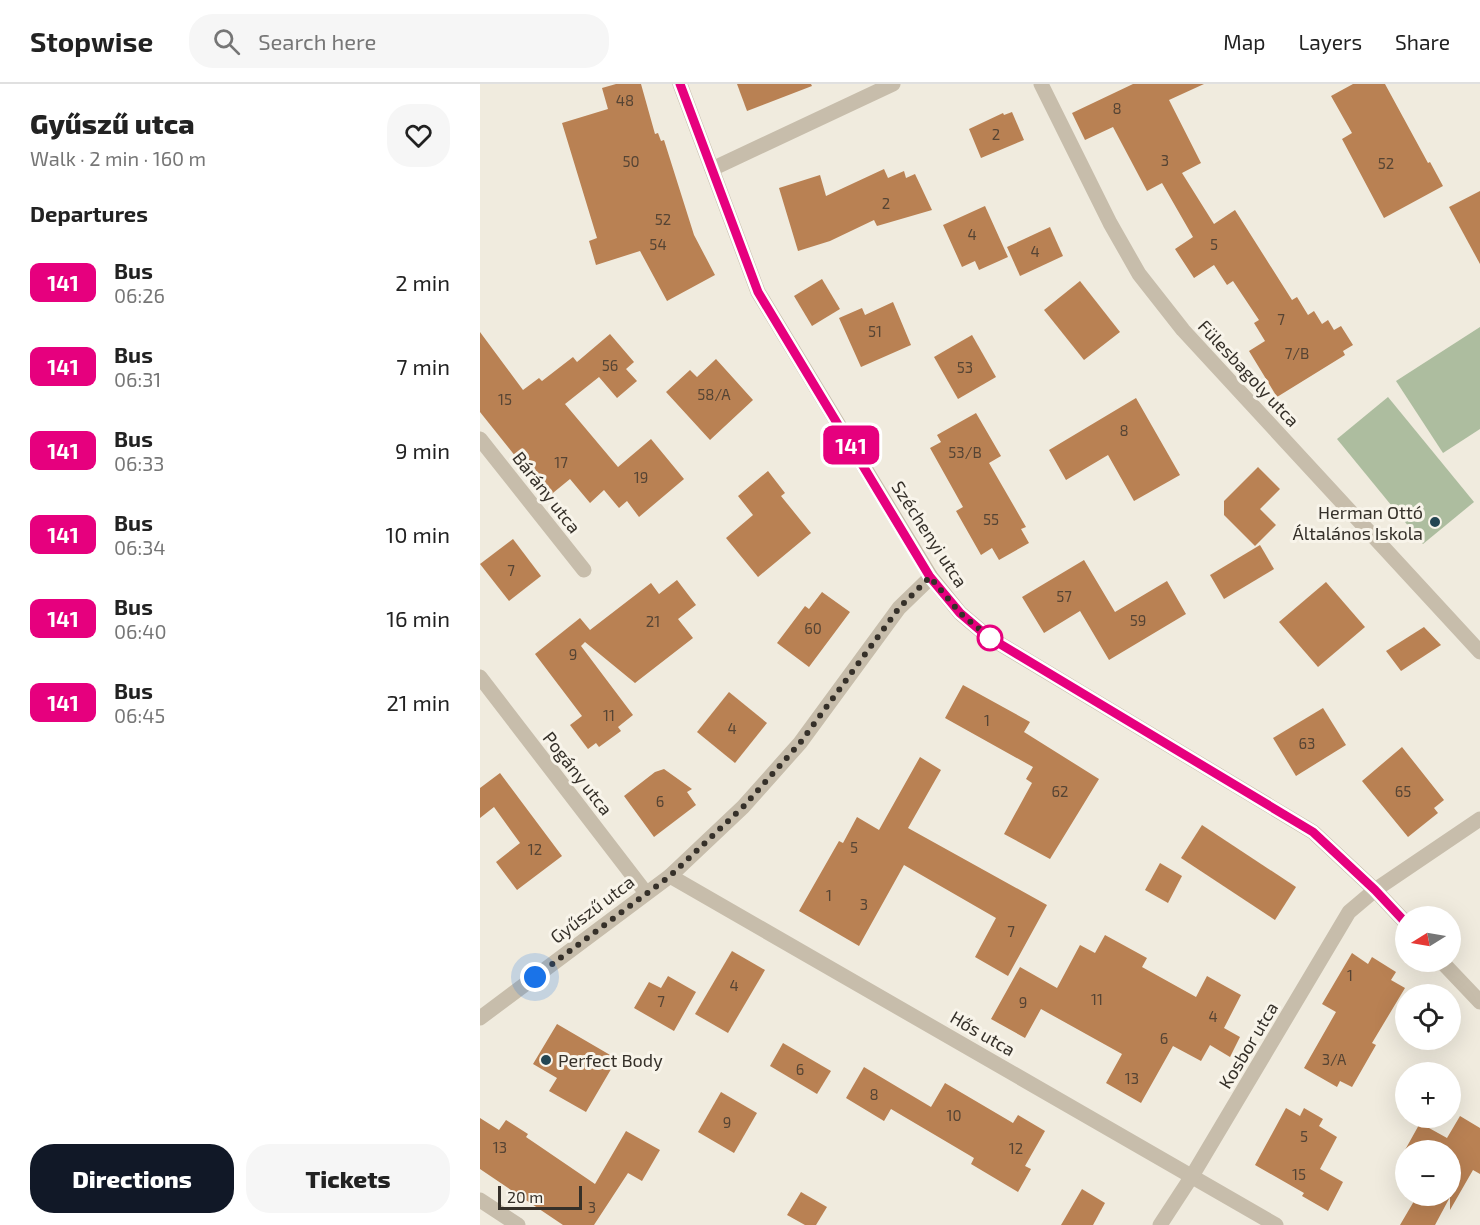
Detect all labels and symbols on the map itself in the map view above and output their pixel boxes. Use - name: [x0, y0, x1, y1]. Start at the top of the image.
- house number: 48: [616, 91, 634, 109]
- house number: 8: [1112, 99, 1122, 117]
- house number: 2: [992, 125, 1000, 143]
- house number: 3: [1161, 151, 1169, 169]
- house number: 50: [622, 152, 640, 170]
- house number: 52: [1378, 154, 1394, 172]
- house number: 2: [882, 194, 890, 212]
- house number: 52: [655, 210, 671, 228]
- house number: 4: [967, 225, 977, 243]
- house number: 54: [649, 235, 667, 253]
- house number: 5: [1210, 235, 1218, 253]
- house number: 4: [1030, 242, 1040, 260]
- house number: 7: [1277, 310, 1285, 328]
- street label: Fülesbagoly utca: [1194, 315, 1304, 431]
- house number: 51: [868, 322, 882, 340]
- house number: 7/B: [1285, 344, 1309, 362]
- house number: 56: [602, 356, 618, 374]
- house number: 53: [957, 358, 973, 376]
- house number: 58/A: [697, 385, 731, 403]
- house number: 15: [498, 390, 512, 408]
- house number: 8: [1119, 421, 1129, 439]
- line badge: 141: [816, 426, 886, 464]
- house number: 53/B: [948, 443, 982, 461]
- street label: Bárány utca: [508, 447, 586, 537]
- house number: 17: [554, 453, 568, 471]
- house number: 19: [634, 468, 648, 486]
- street label: Széchenyi utca: [888, 477, 972, 591]
- place label: Herman Ottó Általános Iskola: [1293, 501, 1423, 544]
- house number: 55: [983, 510, 999, 528]
- marker: Herman Ottó Általános Iskola: [1428, 515, 1442, 529]
- house number: 7: [507, 561, 515, 579]
- house number: 57: [1056, 587, 1072, 605]
- house number: 59: [1130, 611, 1146, 629]
- house number: 21: [646, 612, 660, 630]
- house number: 60: [804, 619, 822, 637]
- unlabelled marker: [977, 625, 1003, 651]
- house number: 9: [569, 645, 577, 663]
- house number: 11: [603, 706, 615, 724]
- house number: 1: [984, 711, 990, 729]
- house number: 4: [727, 719, 737, 737]
- street label: Pogány utca: [539, 727, 617, 819]
- house number: 63: [1299, 734, 1315, 752]
- house number: 62: [1051, 782, 1069, 800]
- house number: 65: [1395, 782, 1411, 800]
- house number: 6: [656, 792, 664, 810]
- house number: 5: [850, 838, 858, 856]
- house number: 12: [528, 840, 542, 858]
- street label: Gyűszű utca: [546, 870, 638, 948]
- house number: 1: [826, 886, 832, 904]
- house number: 3: [860, 895, 868, 913]
- north arrow: [1395, 906, 1461, 972]
- house number: 7: [1007, 922, 1015, 940]
- your location: [520, 962, 550, 992]
- house number: 1: [1347, 966, 1353, 984]
- house number: 4: [729, 976, 739, 994]
- house number: 11: [1091, 990, 1103, 1008]
- house number: 7: [657, 992, 665, 1010]
- house number: 9: [1019, 993, 1027, 1011]
- street label: Kosbor utca: [1214, 998, 1282, 1092]
- street label: Hős utca: [947, 1006, 1019, 1060]
- house number: 4: [1208, 1007, 1218, 1025]
- house number: 6: [1160, 1029, 1168, 1047]
- place label: Perfect Body: [558, 1049, 663, 1071]
- house number: 3/A: [1322, 1050, 1347, 1068]
- marker: Perfect Body: [539, 1053, 553, 1067]
- house number: 6: [796, 1060, 804, 1078]
- house number: 13: [1125, 1069, 1139, 1087]
- house number: 8: [869, 1085, 879, 1103]
- house number: 10: [946, 1106, 962, 1124]
- house number: 9: [723, 1113, 731, 1131]
- house number: 5: [1300, 1127, 1308, 1145]
- house number: 13: [493, 1138, 507, 1156]
- house number: 12: [1009, 1139, 1023, 1157]
- house number: 15: [1292, 1165, 1306, 1183]
- scale bar: [498, 1183, 582, 1210]
- house number: 3: [588, 1198, 596, 1216]

